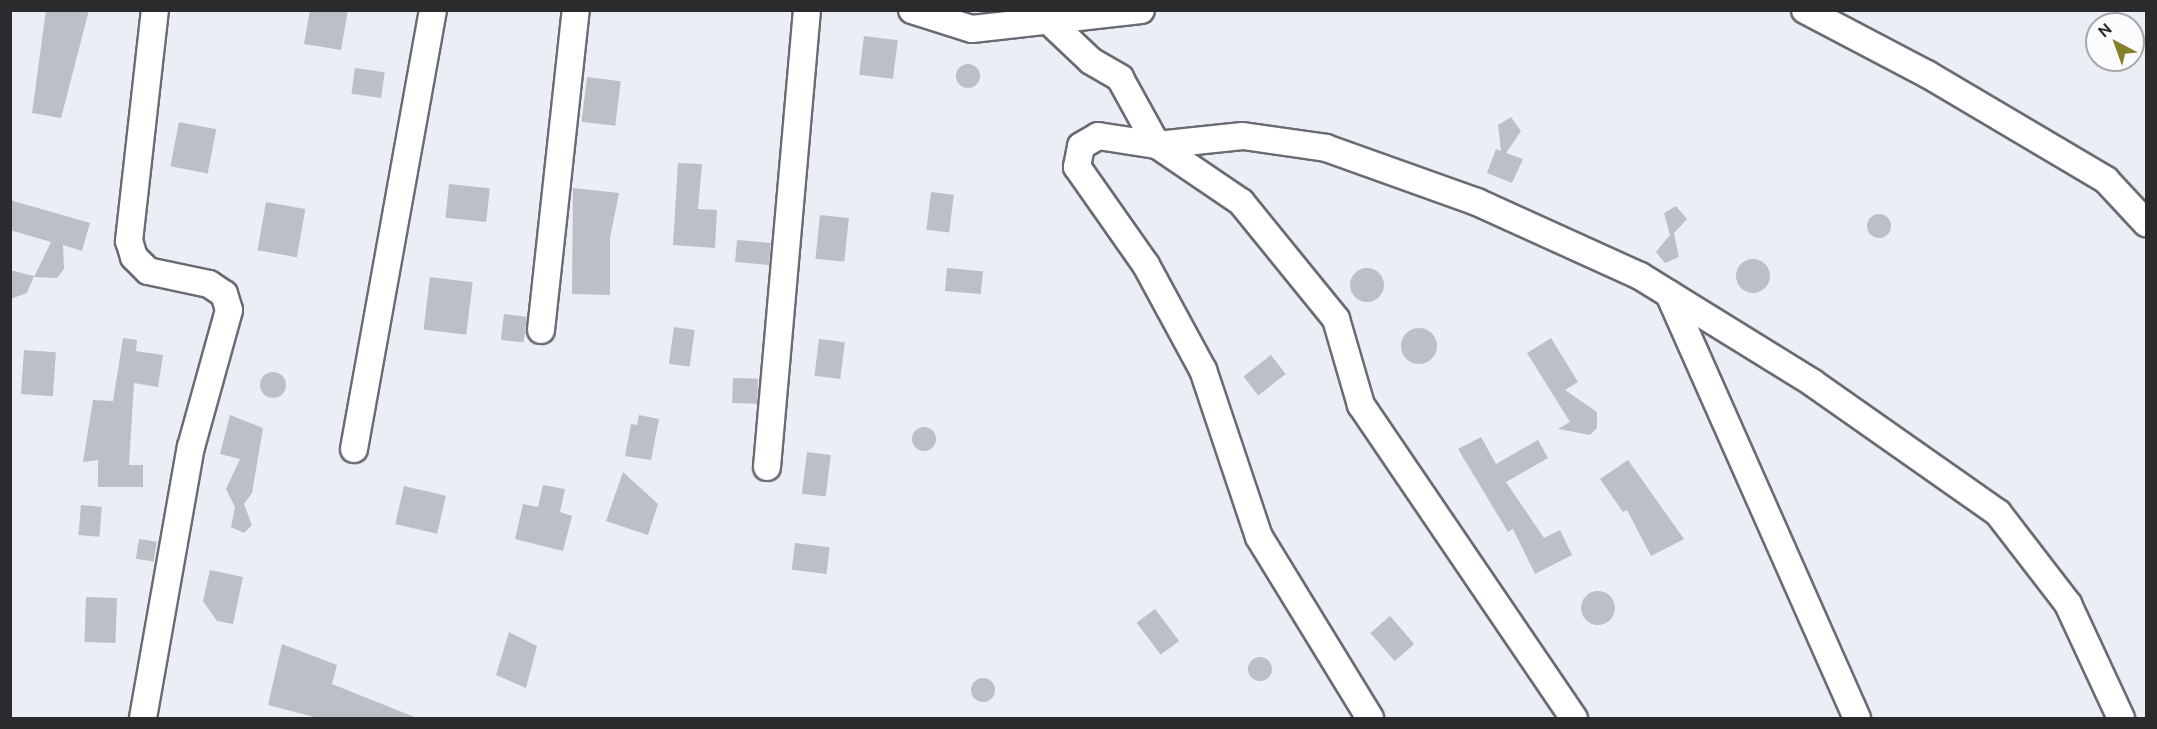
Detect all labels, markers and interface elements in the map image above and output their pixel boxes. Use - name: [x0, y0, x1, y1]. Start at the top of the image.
- north arrow: [2085, 12, 2145, 72]
- text: N: [2094, 19, 2115, 41]

